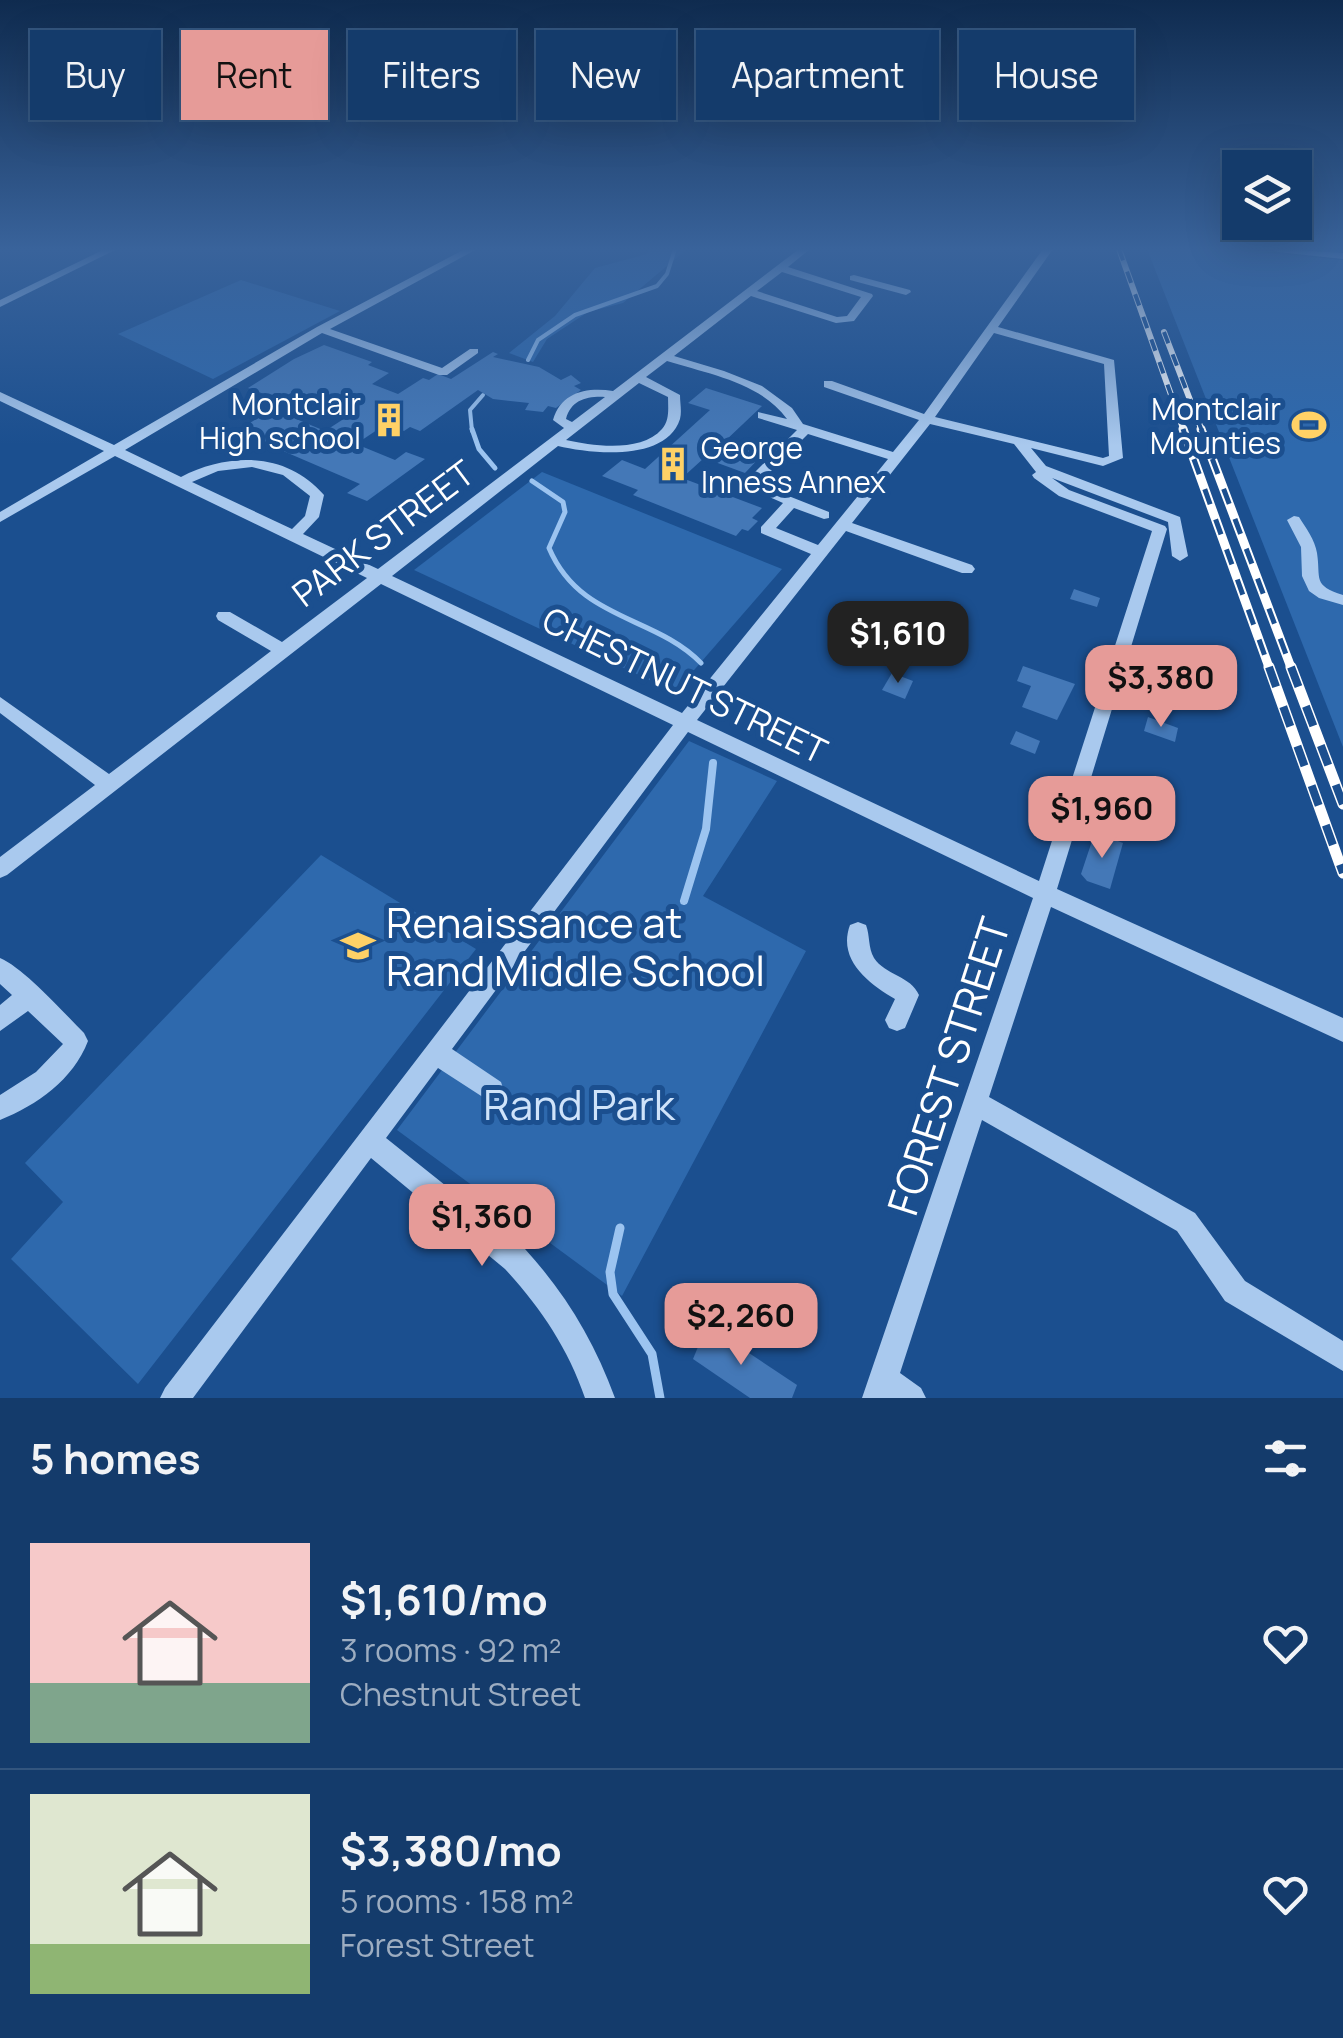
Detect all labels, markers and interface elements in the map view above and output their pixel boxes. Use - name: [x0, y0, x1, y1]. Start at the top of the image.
- chip: Buy: [30, 30, 161, 120]
- chip: Rent: [181, 30, 328, 120]
- chip: Filters: [348, 30, 516, 120]
- chip: New: [536, 30, 676, 120]
- chip: Apartment: [696, 30, 939, 120]
- chip: House: [959, 30, 1134, 120]
- map controls: [1222, 150, 1312, 240]
- button: layers: [1222, 150, 1312, 240]
- place label: Montclair High school: [199, 383, 361, 458]
- place label: Montclair Mounties: [1150, 388, 1281, 463]
- building icon: Montclair High school: [370, 401, 408, 439]
- sports icon: Montclair Mounties: [1290, 406, 1328, 444]
- place label: George Inness Annex: [701, 427, 886, 502]
- building icon: George Inness Annex: [654, 445, 692, 483]
- street label: PARK STREET: [282, 449, 484, 617]
- street label: CHESTNUT STREET: [535, 595, 835, 775]
- pin: $1,610: [817, 601, 979, 686]
- text: $1,610: [849, 611, 947, 655]
- pin: $3,380: [1080, 645, 1242, 730]
- text: $3,380: [1107, 655, 1215, 699]
- pin: $1,960: [1021, 776, 1183, 861]
- text: $1,960: [1050, 786, 1154, 830]
- place label: Renaissance at Rand Middle School: [386, 893, 765, 999]
- street label: FOREST STREET: [873, 910, 1023, 1222]
- school or university icon: Renaissance at Rand Middle School: [339, 927, 377, 965]
- park label: Rand Park: [483, 1075, 676, 1133]
- pin: $1,360: [401, 1184, 563, 1269]
- text: $1,360: [431, 1194, 533, 1238]
- pin: $2,260: [660, 1283, 822, 1368]
- text: $2,260: [687, 1293, 795, 1337]
- text: 5 homes: [30, 1429, 201, 1487]
- icon: filters: [1258, 1431, 1313, 1486]
- text: $1,610/mo: [340, 1570, 548, 1628]
- icon: home: [110, 1583, 230, 1703]
- icon: heart: [1258, 1616, 1313, 1671]
- text: 3 rooms · 92 m²: [340, 1628, 562, 1672]
- text: Chestnut Street: [340, 1672, 581, 1716]
- text: $3,380/mo: [340, 1821, 562, 1879]
- icon: home: [110, 1834, 230, 1954]
- icon: heart: [1258, 1867, 1313, 1922]
- text: 5 rooms · 158 m²: [340, 1879, 574, 1923]
- text: Forest Street: [340, 1923, 534, 1967]

